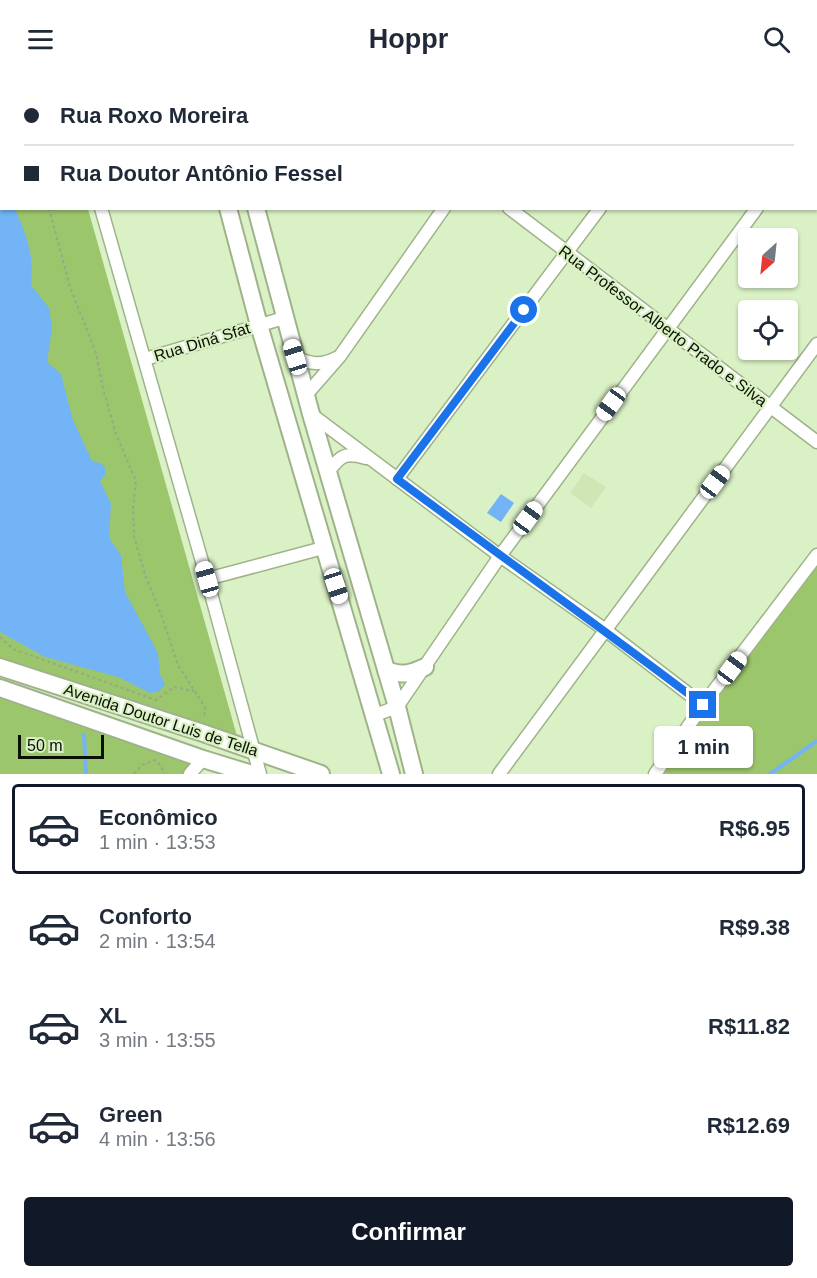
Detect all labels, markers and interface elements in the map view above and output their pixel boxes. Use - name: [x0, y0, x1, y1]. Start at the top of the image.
- icon: menu: [24, 23, 57, 56]
- icon: search: [760, 23, 793, 56]
- text: Hoppr: [369, 24, 448, 54]
- text: Rua Roxo Moreira: [60, 103, 248, 128]
- text: Rua Doutor Antônio Fessel: [60, 161, 343, 186]
- north arrow: [738, 228, 798, 288]
- map controls: [738, 228, 798, 360]
- street label: Rua Professor Alberto Prado e Silva: [556, 242, 770, 410]
- route start: [510, 296, 537, 323]
- button: locate: [738, 300, 798, 360]
- street label: Rua Diná Sfat: [152, 319, 253, 365]
- car: [281, 337, 309, 377]
- car: [593, 384, 629, 424]
- car: [697, 462, 733, 502]
- car: [510, 498, 546, 538]
- car: [193, 559, 221, 599]
- car: [322, 566, 350, 606]
- car: [714, 648, 750, 688]
- street label: Avenida Doutor Luis de Tella: [62, 681, 260, 759]
- route end: [689, 691, 716, 718]
- callout: 1 min: [654, 726, 752, 768]
- scale bar: [18, 732, 104, 760]
- text: 1 min: [677, 736, 730, 758]
- text: 50 m: [27, 737, 63, 754]
- icon: car: [27, 802, 81, 856]
- text: Econômico: [99, 805, 218, 830]
- text: R$6.95: [719, 816, 790, 841]
- text: 1 min · 13:53: [99, 831, 216, 853]
- icon: car: [27, 901, 81, 955]
- text: Conforto: [99, 904, 192, 929]
- text: R$9.38: [719, 915, 790, 940]
- text: 2 min · 13:54: [99, 930, 216, 952]
- icon: car: [27, 1000, 81, 1054]
- text: XL: [99, 1003, 127, 1028]
- text: R$11.82: [708, 1014, 790, 1039]
- text: 3 min · 13:55: [99, 1029, 216, 1051]
- icon: car: [27, 1099, 81, 1153]
- text: Green: [99, 1102, 163, 1127]
- text: R$12.69: [707, 1113, 790, 1138]
- text: 4 min · 13:56: [99, 1128, 216, 1150]
- button: Confirmar: [24, 1197, 793, 1266]

